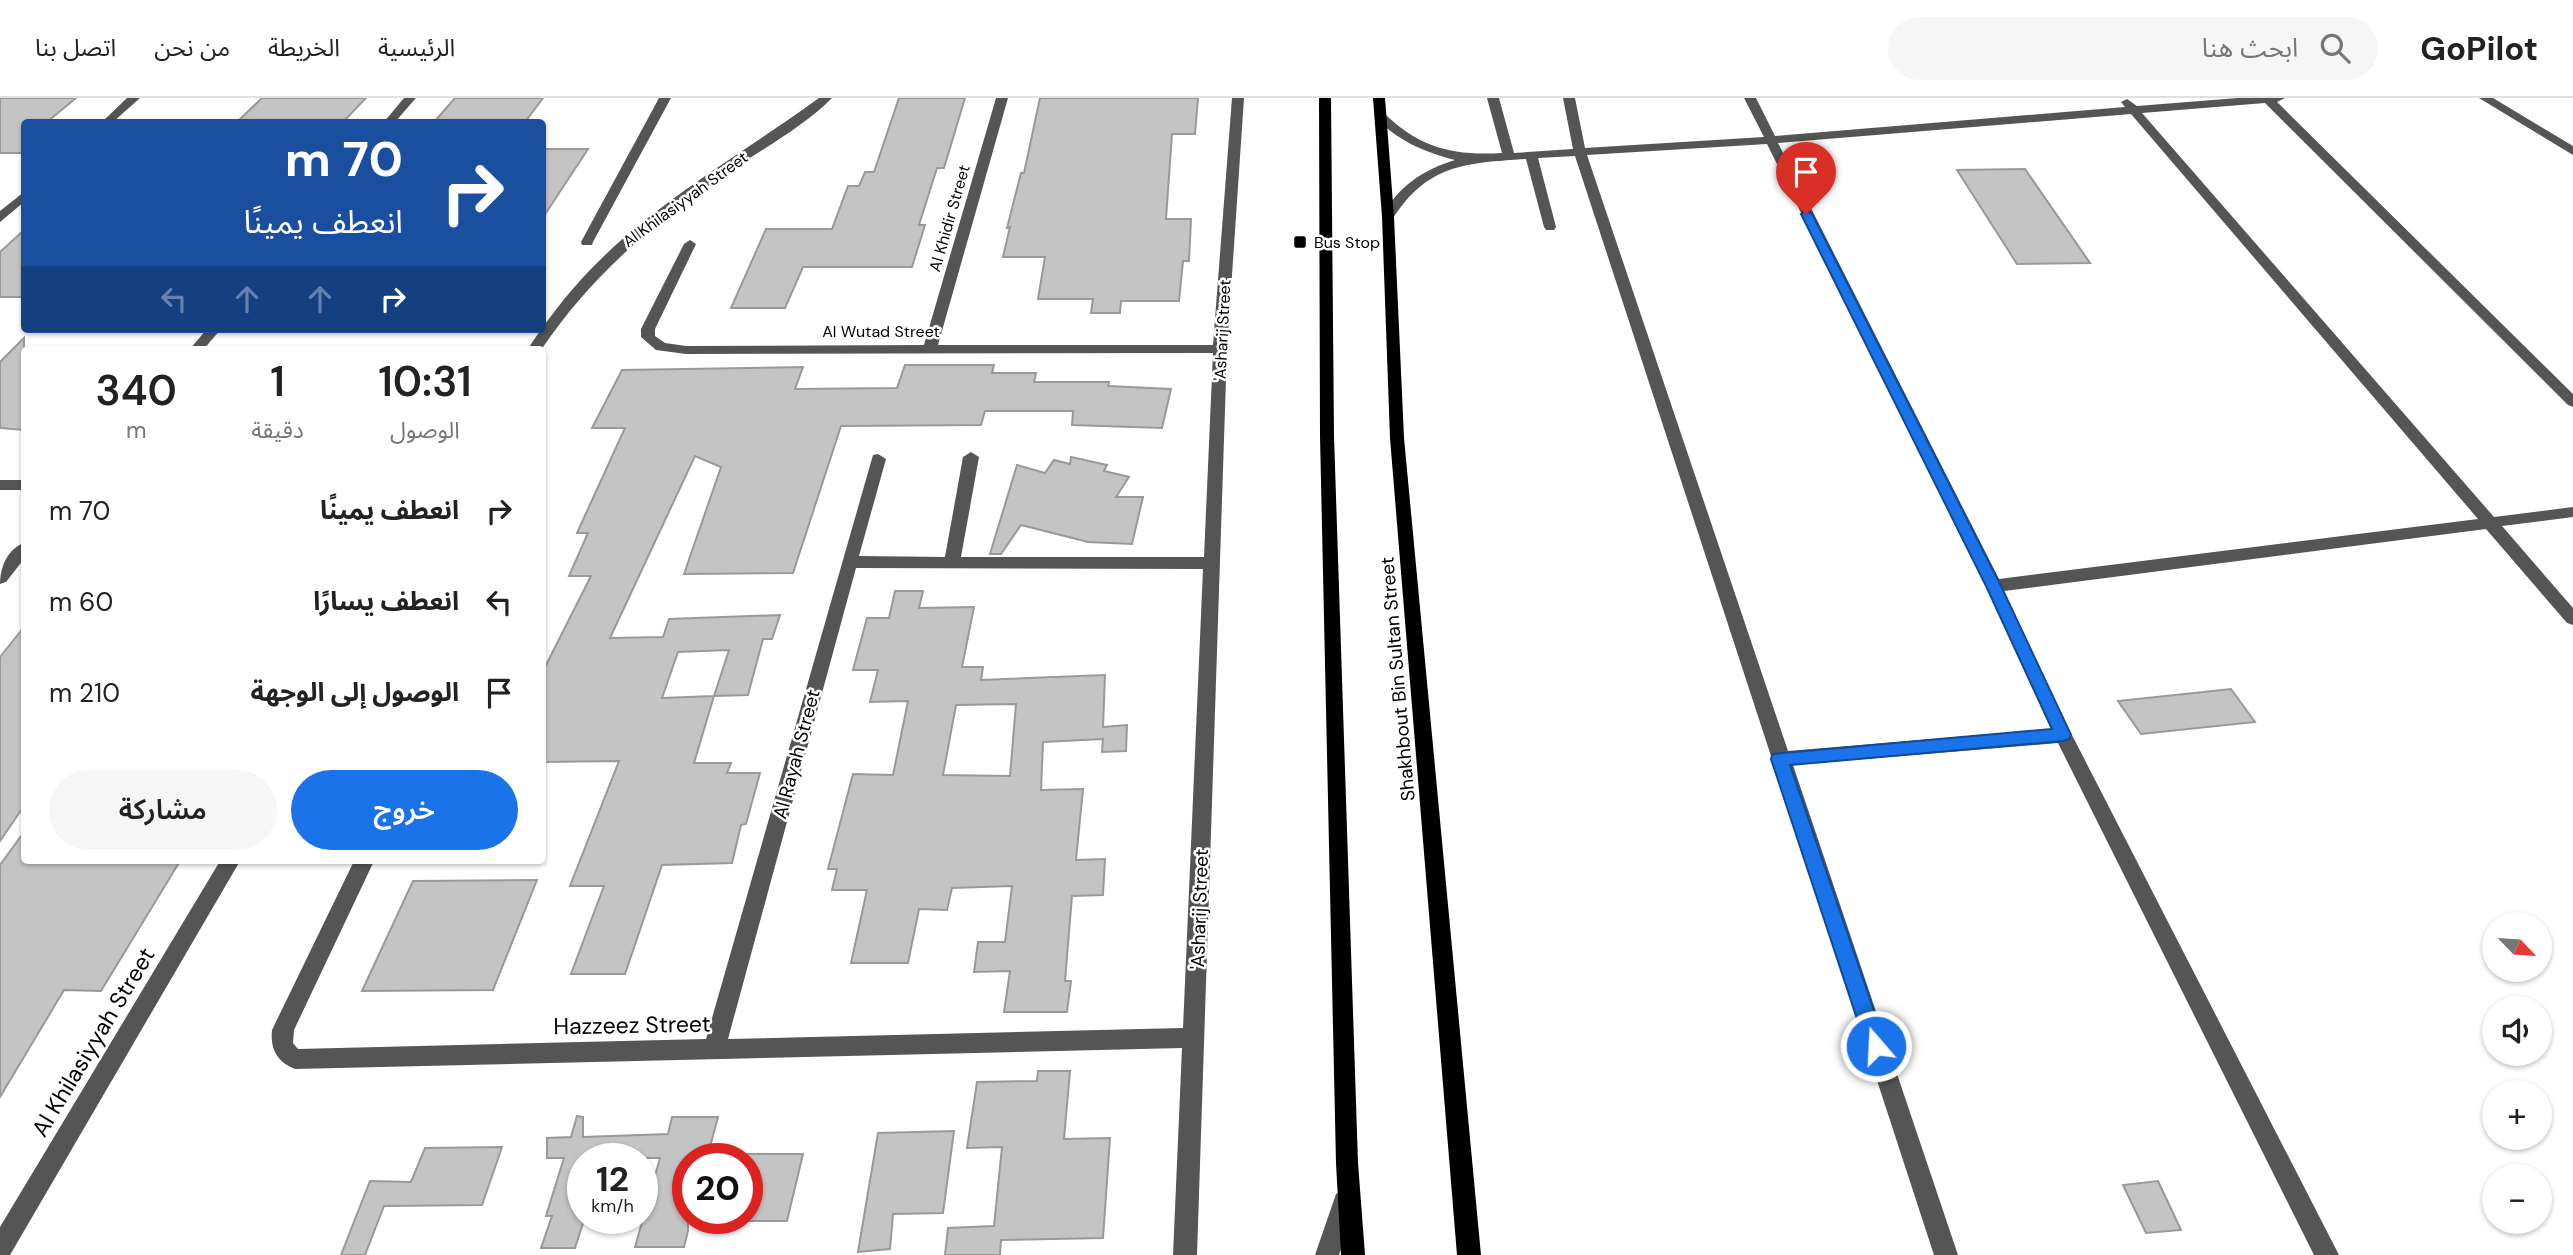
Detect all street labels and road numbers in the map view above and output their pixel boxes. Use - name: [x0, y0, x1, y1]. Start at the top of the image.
- street label: Al Khilasiyyah Street: [619, 147, 752, 252]
- street label: Al Khidir Street: [924, 162, 975, 274]
- street label: 'Asharij Street: [1209, 279, 1236, 381]
- street label: Al Wutad Street: [822, 321, 940, 342]
- street label: Shakhbout Bin Sultan Street: [1374, 556, 1421, 802]
- street label: Al Rayah Street: [767, 687, 826, 822]
- street label: 'Asharij Street: [1185, 848, 1214, 970]
- street label: Al Khilasiyyah Street: [25, 942, 161, 1142]
- street label: Hazzeez Street: [553, 1009, 711, 1041]

